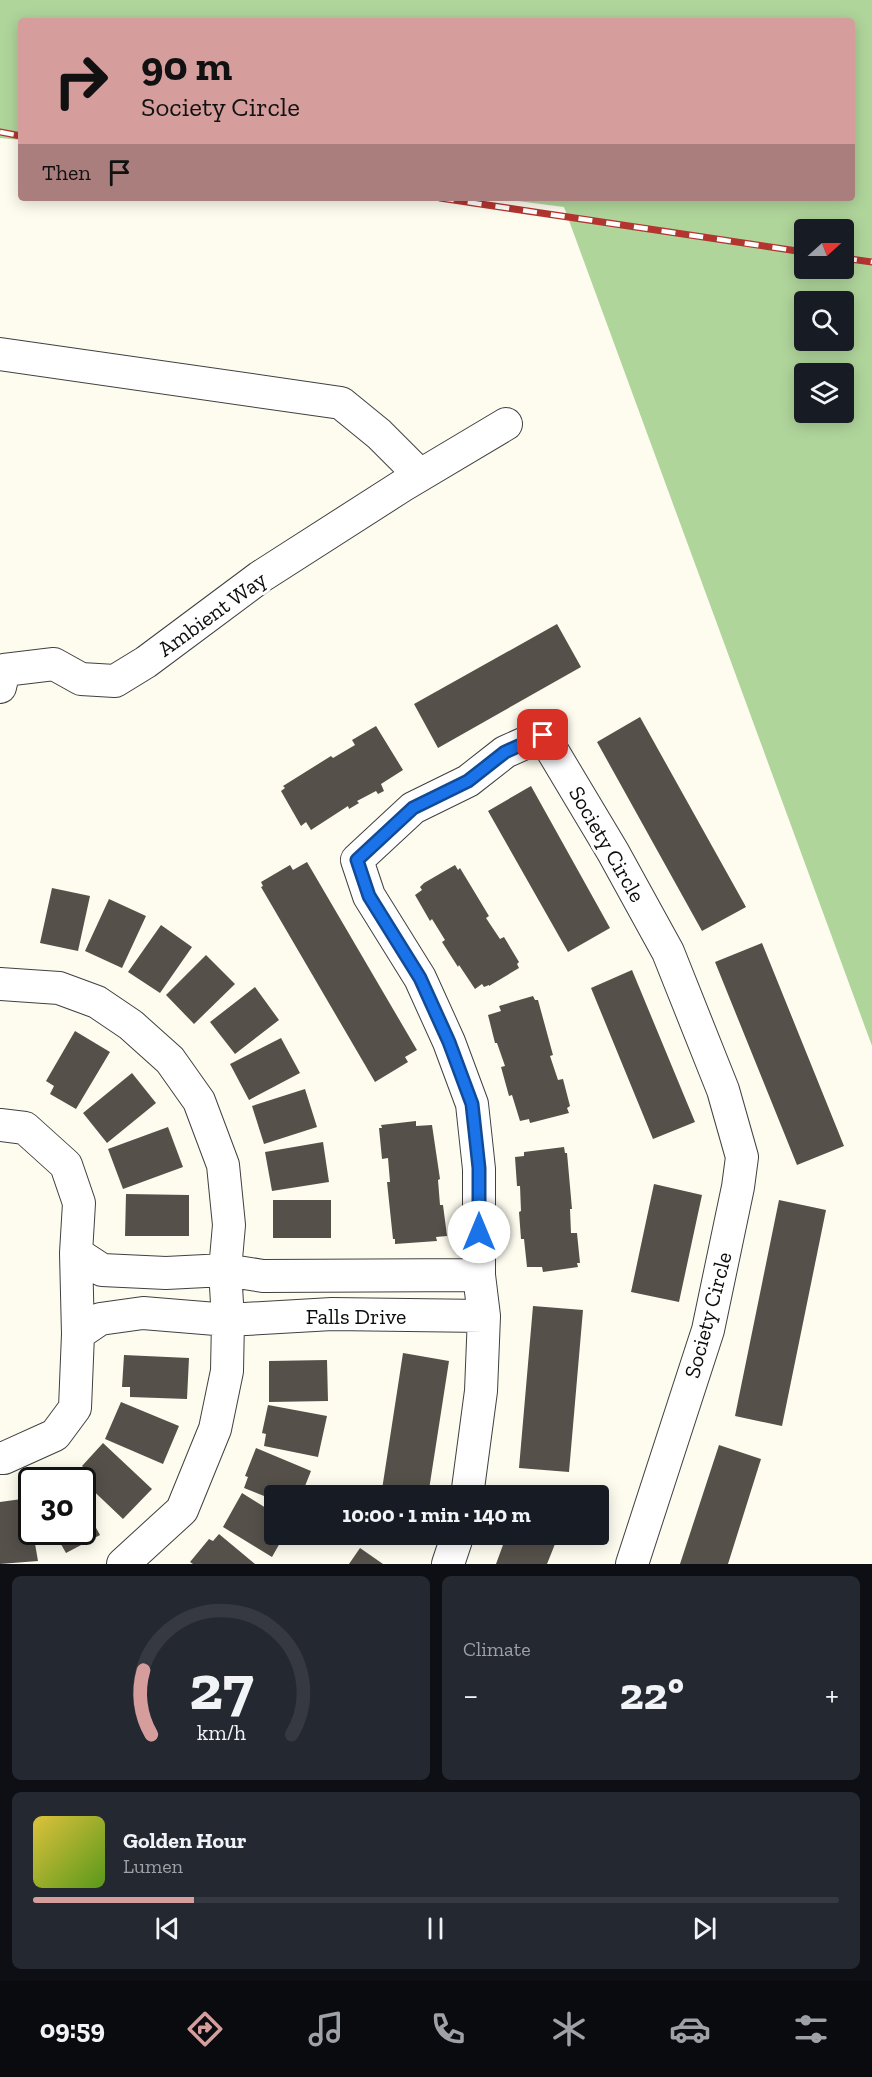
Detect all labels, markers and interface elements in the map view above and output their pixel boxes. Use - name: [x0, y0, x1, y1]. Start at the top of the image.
- text: 90 m: [141, 40, 232, 91]
- icon: right: [42, 42, 120, 120]
- text: Society Circle: [141, 91, 300, 123]
- icon: arrive: [103, 156, 136, 189]
- text: Then: [42, 159, 91, 186]
- north arrow: [794, 219, 854, 279]
- map controls: [794, 219, 854, 423]
- button: search: [794, 291, 854, 351]
- button: layers: [794, 363, 854, 423]
- street label: Ambient Way: [152, 565, 272, 662]
- pin: [517, 709, 568, 760]
- icon: arrive: [526, 718, 559, 751]
- street label: Society Circle: [563, 781, 651, 907]
- position arrow: [447, 1200, 511, 1264]
- street label: Society Circle: [678, 1249, 738, 1381]
- street label: Falls Drive: [306, 1303, 406, 1330]
- speed limit sign: 30: [18, 1467, 96, 1545]
- text: 10:00 · 1 min · 140 m: [342, 1501, 531, 1528]
- text: Climate: [463, 1637, 531, 1661]
- text: 27: [189, 1650, 253, 1725]
- text: 22°: [619, 1667, 684, 1721]
- text: −: [463, 1675, 478, 1714]
- text: +: [825, 1675, 839, 1714]
- text: km/h: [197, 1720, 245, 1745]
- text: Golden Hour: [123, 1827, 247, 1854]
- text: Lumen: [123, 1854, 183, 1878]
- icon: previous: [151, 1912, 184, 1945]
- icon: pause: [419, 1912, 452, 1945]
- icon: next: [688, 1912, 721, 1945]
- icon: directions: [184, 2008, 226, 2050]
- icon: music: [305, 2008, 347, 2050]
- icon: phone: [427, 2008, 469, 2050]
- icon: climate: [548, 2008, 590, 2050]
- icon: car: [669, 2008, 711, 2050]
- icon: filters: [790, 2008, 832, 2050]
- text: 09:59: [40, 2013, 105, 2045]

